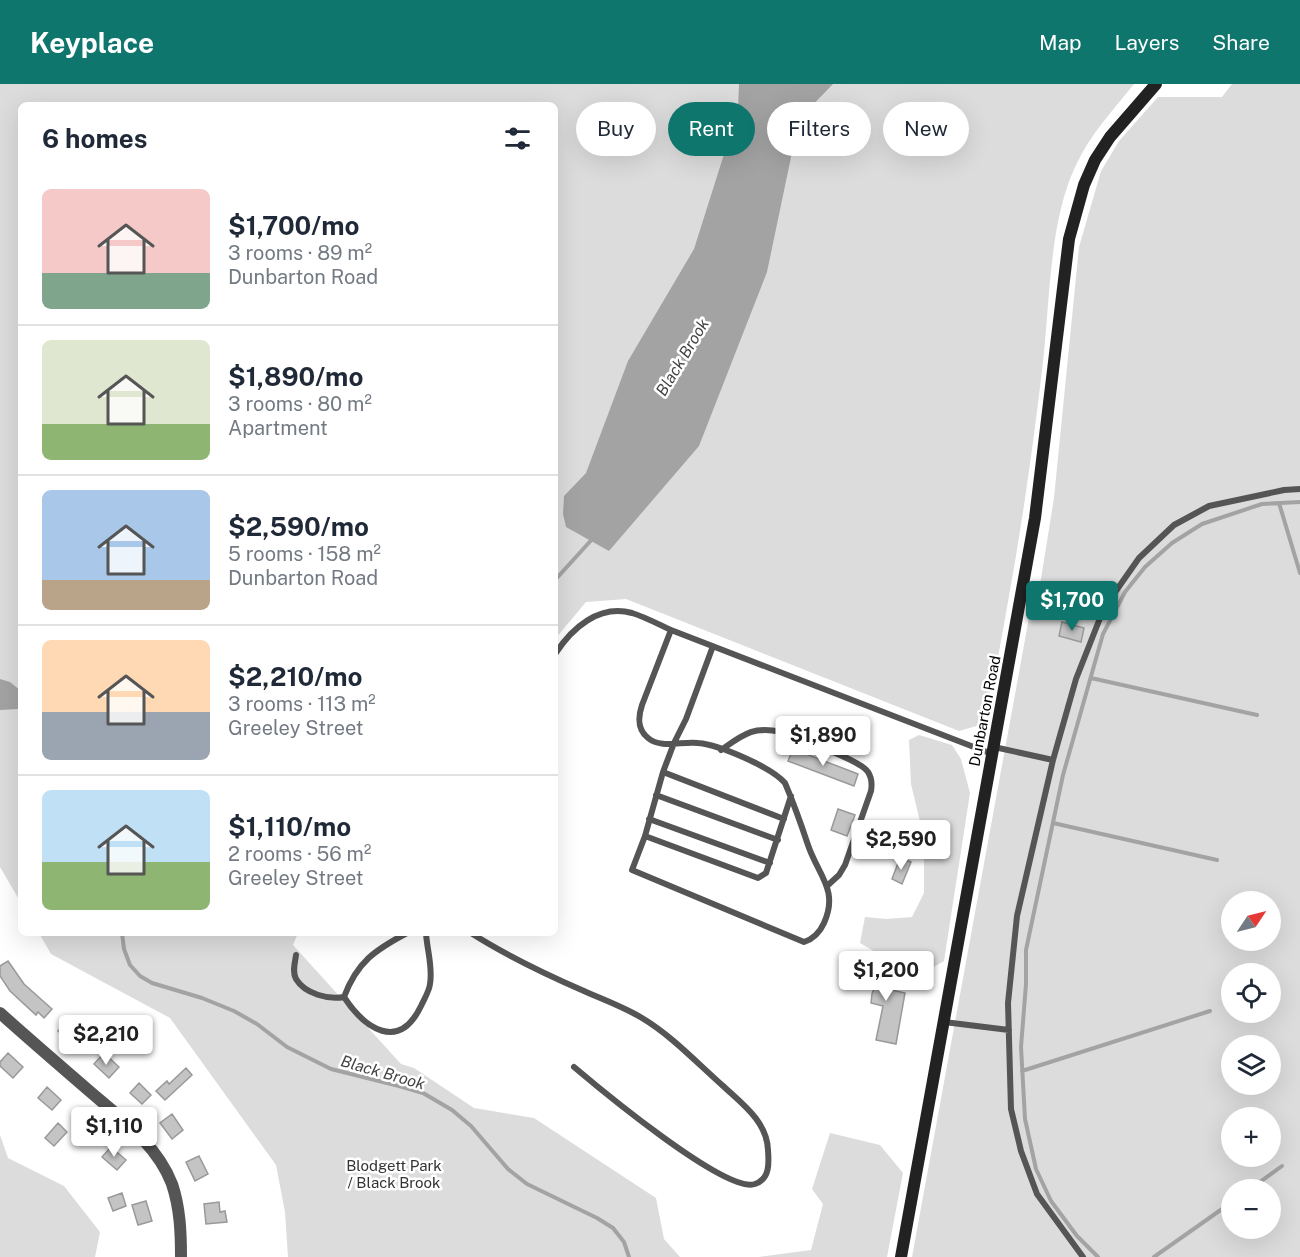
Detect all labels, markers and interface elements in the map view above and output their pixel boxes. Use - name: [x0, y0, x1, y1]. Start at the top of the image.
- text: Keyplace: [30, 26, 154, 59]
- text: Map: [1039, 30, 1082, 55]
- text: Layers: [1115, 30, 1179, 55]
- text: Share: [1212, 30, 1270, 55]
- chip: Buy: [576, 102, 656, 156]
- chip: Rent: [668, 102, 755, 156]
- chip: Filters: [767, 102, 871, 156]
- chip: New: [883, 102, 969, 156]
- icon: filters: [501, 122, 534, 155]
- text: 6 homes: [42, 123, 147, 154]
- text: $1,700/mo: [228, 210, 360, 241]
- icon: home: [90, 213, 162, 285]
- text: 3 rooms · 89 m²: [228, 241, 372, 265]
- text: Dunbarton Road: [228, 265, 378, 289]
- water label: Black Brook: [652, 315, 713, 399]
- text: $1,890/mo: [228, 361, 363, 392]
- icon: home: [90, 364, 162, 436]
- text: 3 rooms · 80 m²: [228, 392, 372, 416]
- text: Apartment: [228, 416, 328, 440]
- text: $2,590/mo: [228, 511, 369, 542]
- icon: home: [90, 514, 162, 586]
- text: 5 rooms · 158 m²: [228, 542, 381, 566]
- text: Dunbarton Road: [228, 566, 378, 590]
- pin: $1,700: [1023, 581, 1121, 632]
- text: $1,700: [1040, 588, 1104, 612]
- street label: Dunbarton Road: [965, 654, 1004, 768]
- text: $2,210/mo: [228, 661, 362, 692]
- icon: home: [90, 664, 162, 736]
- text: 3 rooms · 113 m²: [228, 692, 376, 716]
- text: Greeley Street: [228, 716, 364, 740]
- pin: $1,890: [774, 716, 872, 767]
- text: $1,890: [789, 723, 857, 747]
- text: $1,110/mo: [228, 811, 351, 842]
- icon: home: [90, 814, 162, 886]
- pin: $2,590: [852, 820, 950, 871]
- text: $2,590: [865, 827, 937, 851]
- text: 2 rooms · 56 m²: [228, 842, 371, 866]
- text: Greeley Street: [228, 866, 364, 890]
- north arrow: [1221, 891, 1281, 951]
- map controls: [1221, 891, 1281, 1239]
- pin: $1,200: [837, 951, 935, 1002]
- text: $1,200: [853, 958, 919, 982]
- button: locate: [1221, 963, 1281, 1023]
- pin: $2,210: [57, 1015, 155, 1066]
- text: $2,210: [73, 1022, 139, 1046]
- button: layers: [1221, 1035, 1281, 1095]
- water label: Black Brook: [339, 1051, 427, 1094]
- pin: $1,110: [65, 1107, 163, 1158]
- button: +: [1221, 1107, 1281, 1167]
- text: $1,110: [85, 1114, 143, 1138]
- park label: Blodgett Park / Black Brook: [346, 1157, 442, 1191]
- button: −: [1221, 1179, 1281, 1239]

